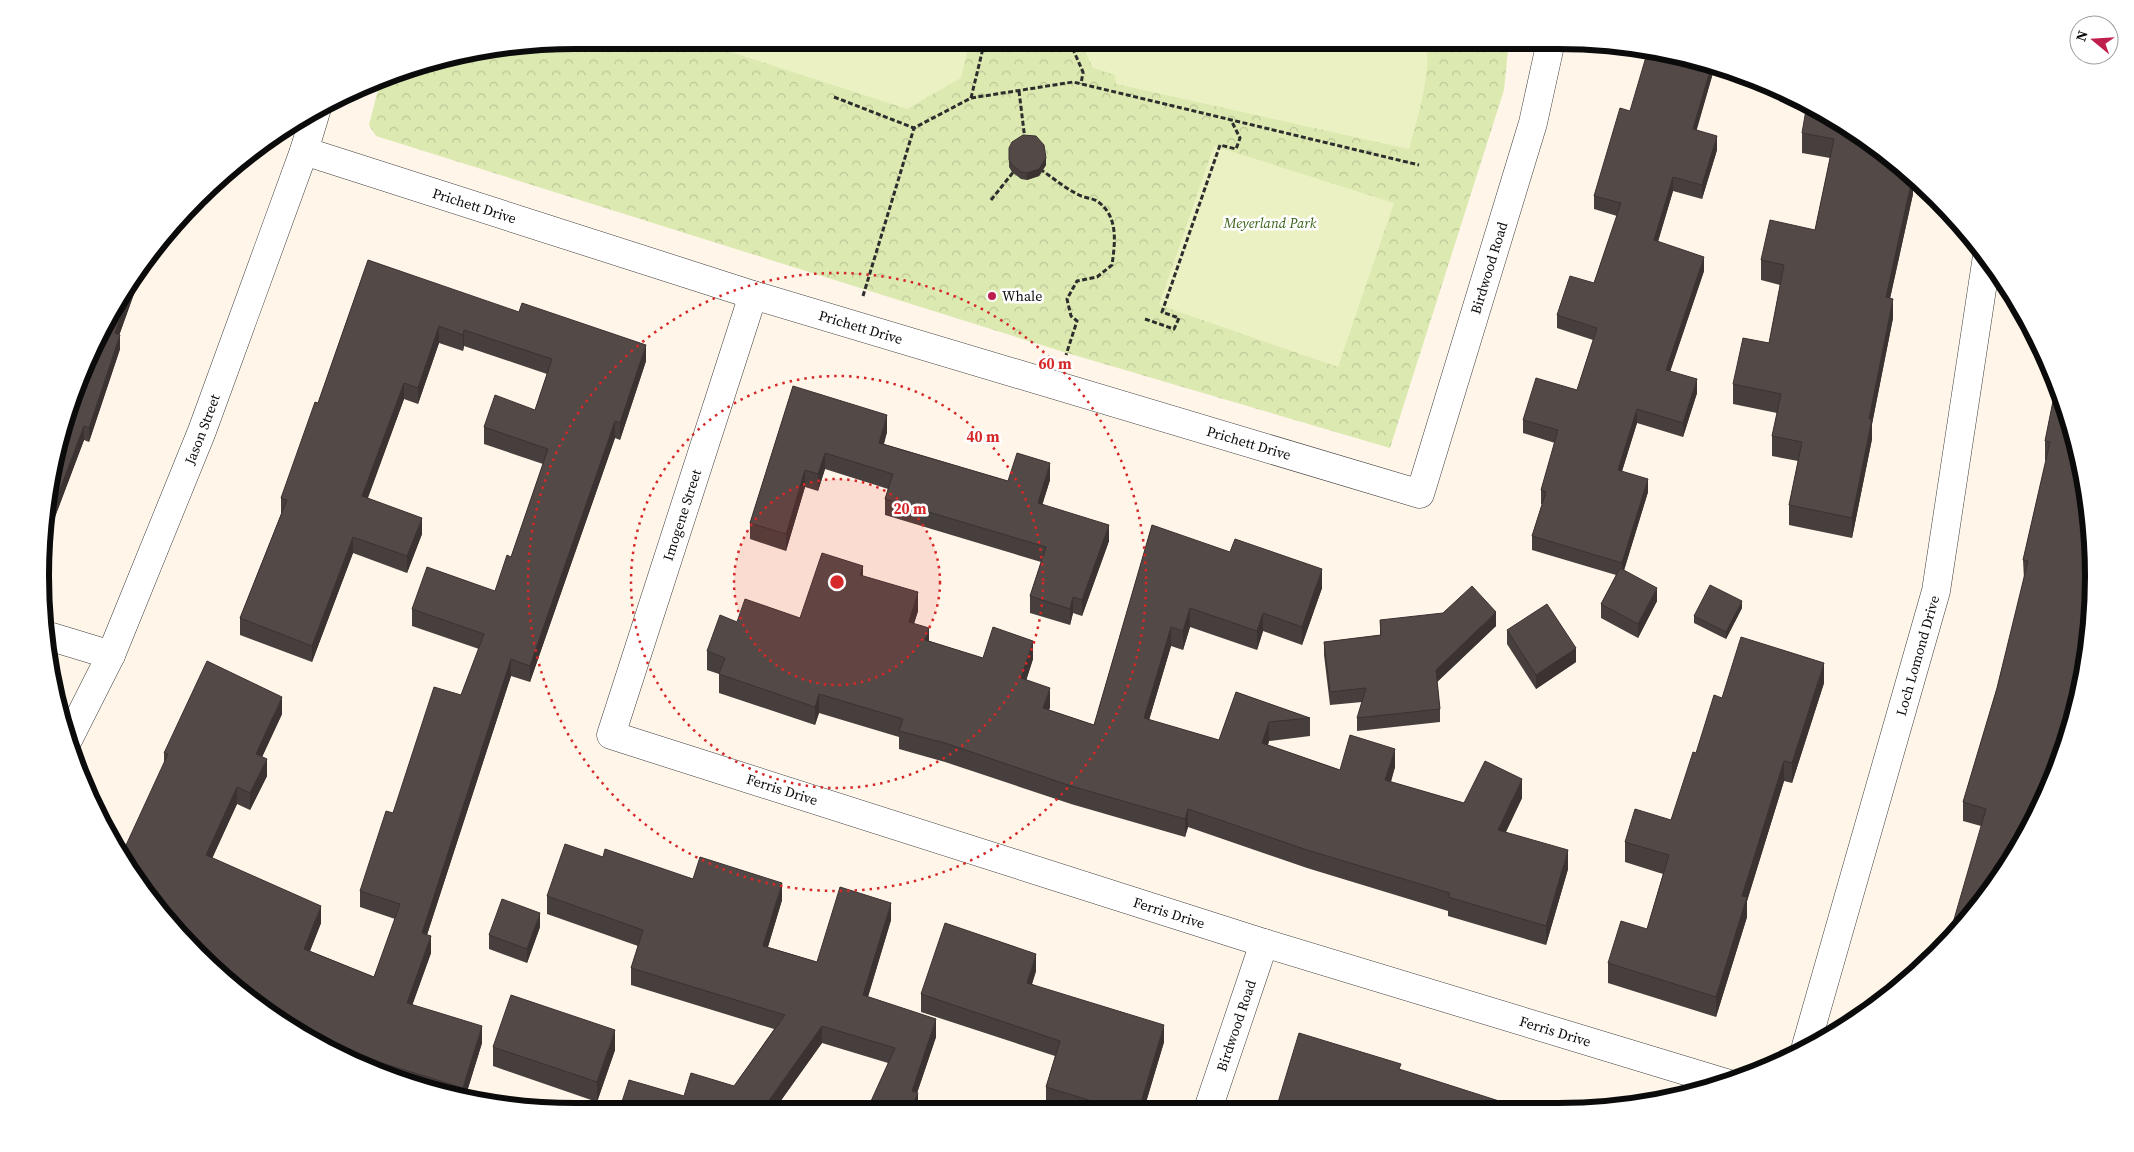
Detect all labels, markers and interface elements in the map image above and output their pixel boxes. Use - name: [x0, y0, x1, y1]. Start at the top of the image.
- north arrow: [2069, 15, 2119, 65]
- text: N: [2071, 28, 2093, 44]
- street label: Prichett Drive: [430, 183, 519, 228]
- park label: Meyerland Park: [1223, 213, 1317, 233]
- street label: Birdwood Road: [1465, 219, 1512, 316]
- place label: Whale: [1002, 286, 1042, 306]
- marker: Whale: [986, 290, 998, 302]
- street label: Prichett Drive: [816, 305, 905, 349]
- text: 60 m: [1038, 353, 1072, 374]
- street label: Jason Street: [179, 391, 225, 468]
- street label: Prichett Drive: [1204, 421, 1293, 465]
- text: 40 m: [966, 426, 1000, 447]
- street label: Imogene Street: [658, 466, 706, 563]
- text: 20 m: [893, 498, 927, 519]
- centre of rings: [828, 573, 846, 591]
- street label: Loch Lomond Drive: [1891, 593, 1944, 718]
- street label: Ferris Drive: [744, 769, 820, 810]
- street label: Ferris Drive: [1131, 892, 1207, 933]
- street label: Birdwood Road: [1211, 977, 1261, 1074]
- street label: Ferris Drive: [1517, 1011, 1593, 1052]

